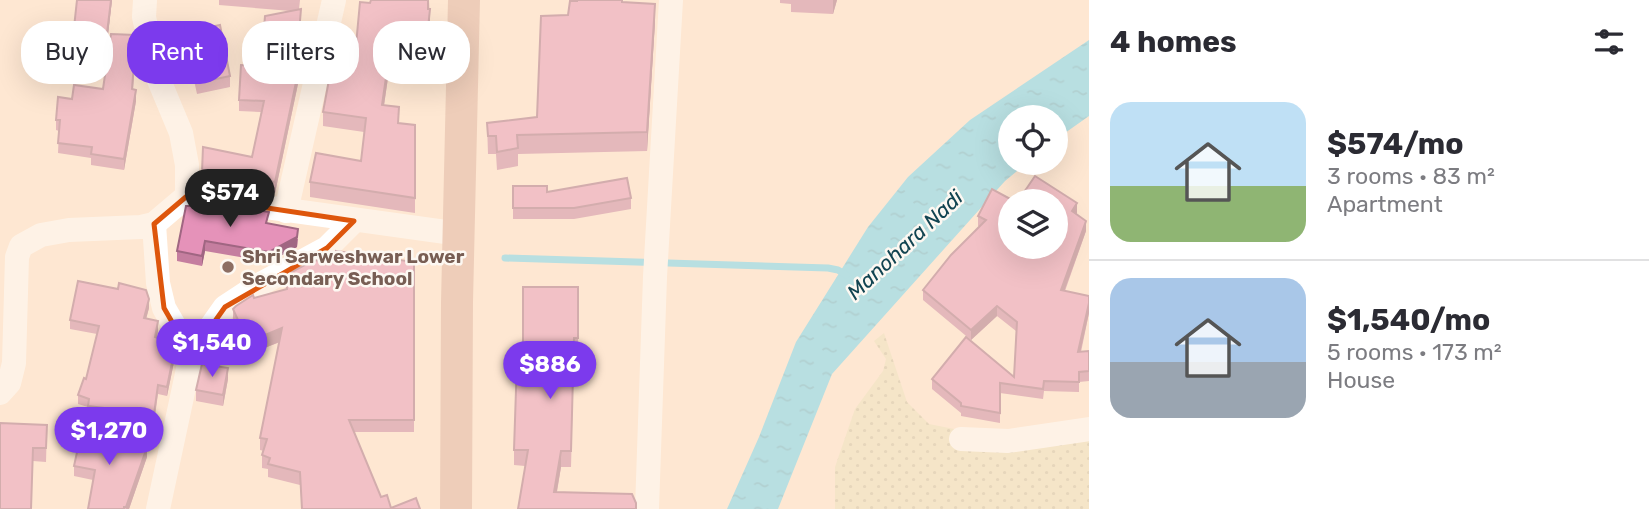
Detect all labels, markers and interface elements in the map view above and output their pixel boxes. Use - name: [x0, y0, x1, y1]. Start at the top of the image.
- chip: Buy: [21, 21, 113, 84]
- chip: Rent: [127, 21, 228, 84]
- chip: Filters: [242, 21, 359, 84]
- chip: New: [373, 21, 470, 84]
- icon: filters: [1590, 23, 1628, 61]
- text: 4 homes: [1110, 24, 1237, 60]
- map controls: [998, 105, 1068, 259]
- button: locate: [998, 105, 1068, 175]
- text: $574/mo: [1327, 126, 1464, 162]
- icon: home: [1166, 130, 1250, 214]
- text: 3 rooms · 83 m²: [1327, 162, 1495, 190]
- pin: $574: [189, 170, 271, 229]
- text: $574: [201, 178, 259, 206]
- water label: Manohara Nadi: [842, 184, 968, 305]
- button: layers: [998, 189, 1068, 259]
- text: Apartment: [1327, 190, 1443, 218]
- place label: Shri Sarweshwar Lower Secondary School: [242, 245, 465, 290]
- marker: Shri Sarweshwar Lower Secondary School: [220, 259, 236, 275]
- text: $1,540/mo: [1327, 302, 1490, 338]
- icon: home: [1166, 306, 1250, 390]
- pin: $1,540: [155, 320, 269, 379]
- text: $1,540: [172, 328, 252, 356]
- text: 5 rooms · 173 m²: [1327, 338, 1502, 366]
- pin: $886: [509, 342, 591, 401]
- text: $886: [519, 350, 581, 378]
- text: House: [1327, 366, 1395, 394]
- pin: $1,270: [52, 407, 166, 467]
- text: $1,270: [71, 416, 147, 444]

